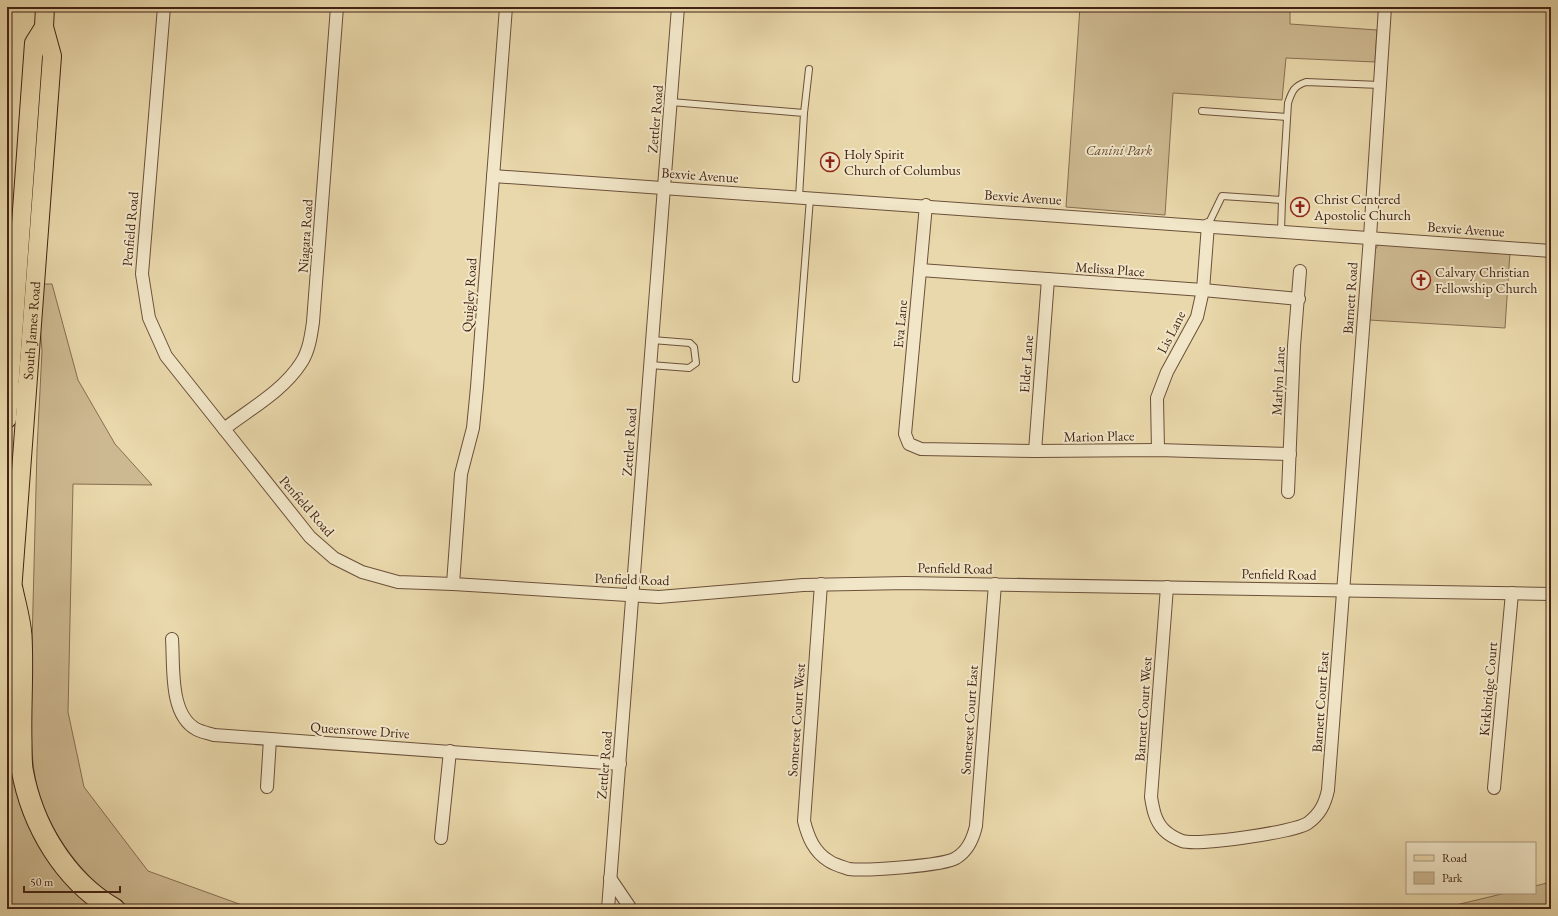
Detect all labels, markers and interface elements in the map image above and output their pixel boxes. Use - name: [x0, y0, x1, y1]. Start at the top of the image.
- street label: Zettler Road: [643, 83, 667, 154]
- park label: Canini Park: [1086, 141, 1153, 159]
- place label: Holy Spirit Church of Columbus: [844, 145, 961, 179]
- church icon: Holy Spirit Church of Columbus: [819, 151, 841, 173]
- street label: Bexvie Avenue: [661, 163, 740, 187]
- street label: Bexvie Avenue: [984, 185, 1063, 209]
- street label: Penfield Road: [118, 190, 142, 267]
- place label: Christ Centered Apostolic Church: [1313, 190, 1411, 224]
- church icon: Christ Centered Apostolic Church: [1289, 196, 1311, 218]
- street label: Niagara Road: [293, 197, 317, 274]
- street label: Bexvie Avenue: [1427, 217, 1506, 241]
- street label: Quigley Road: [457, 256, 481, 333]
- street label: Melissa Place: [1075, 258, 1146, 280]
- street label: Barnett Road: [1339, 260, 1362, 335]
- place label: Calvary Christian Fellowship Church: [1435, 263, 1538, 297]
- church icon: Calvary Christian Fellowship Church: [1410, 269, 1432, 291]
- street label: South James Road: [19, 280, 44, 380]
- street label: Eva Lane: [889, 299, 911, 349]
- street label: Lis Lane: [1153, 307, 1190, 356]
- street label: Elder Lane: [1015, 334, 1037, 394]
- street label: Marlyn Lane: [1267, 346, 1289, 416]
- street label: Zettler Road: [618, 406, 640, 477]
- street label: Marion Place: [1063, 426, 1135, 446]
- street label: Penfield Road: [276, 472, 339, 541]
- street label: Penfield Road: [917, 558, 994, 578]
- street label: Penfield Road: [1241, 564, 1318, 584]
- street label: Penfield Road: [594, 569, 671, 589]
- street label: Kirkbridge Court: [1475, 641, 1501, 737]
- street label: Barnett Court East: [1307, 650, 1333, 753]
- street label: Barnett Court West: [1130, 655, 1156, 762]
- street label: Somerset Court West: [783, 662, 809, 777]
- street label: Somerset Court East: [956, 664, 982, 775]
- street label: Queensrowe Drive: [310, 718, 411, 742]
- street label: Zettler Road: [592, 729, 616, 800]
- legend: [1406, 842, 1536, 894]
- text: Road: [1442, 850, 1468, 866]
- scale bar: [24, 868, 120, 894]
- text: Park: [1442, 870, 1463, 886]
- text: 50 m: [30, 874, 54, 890]

